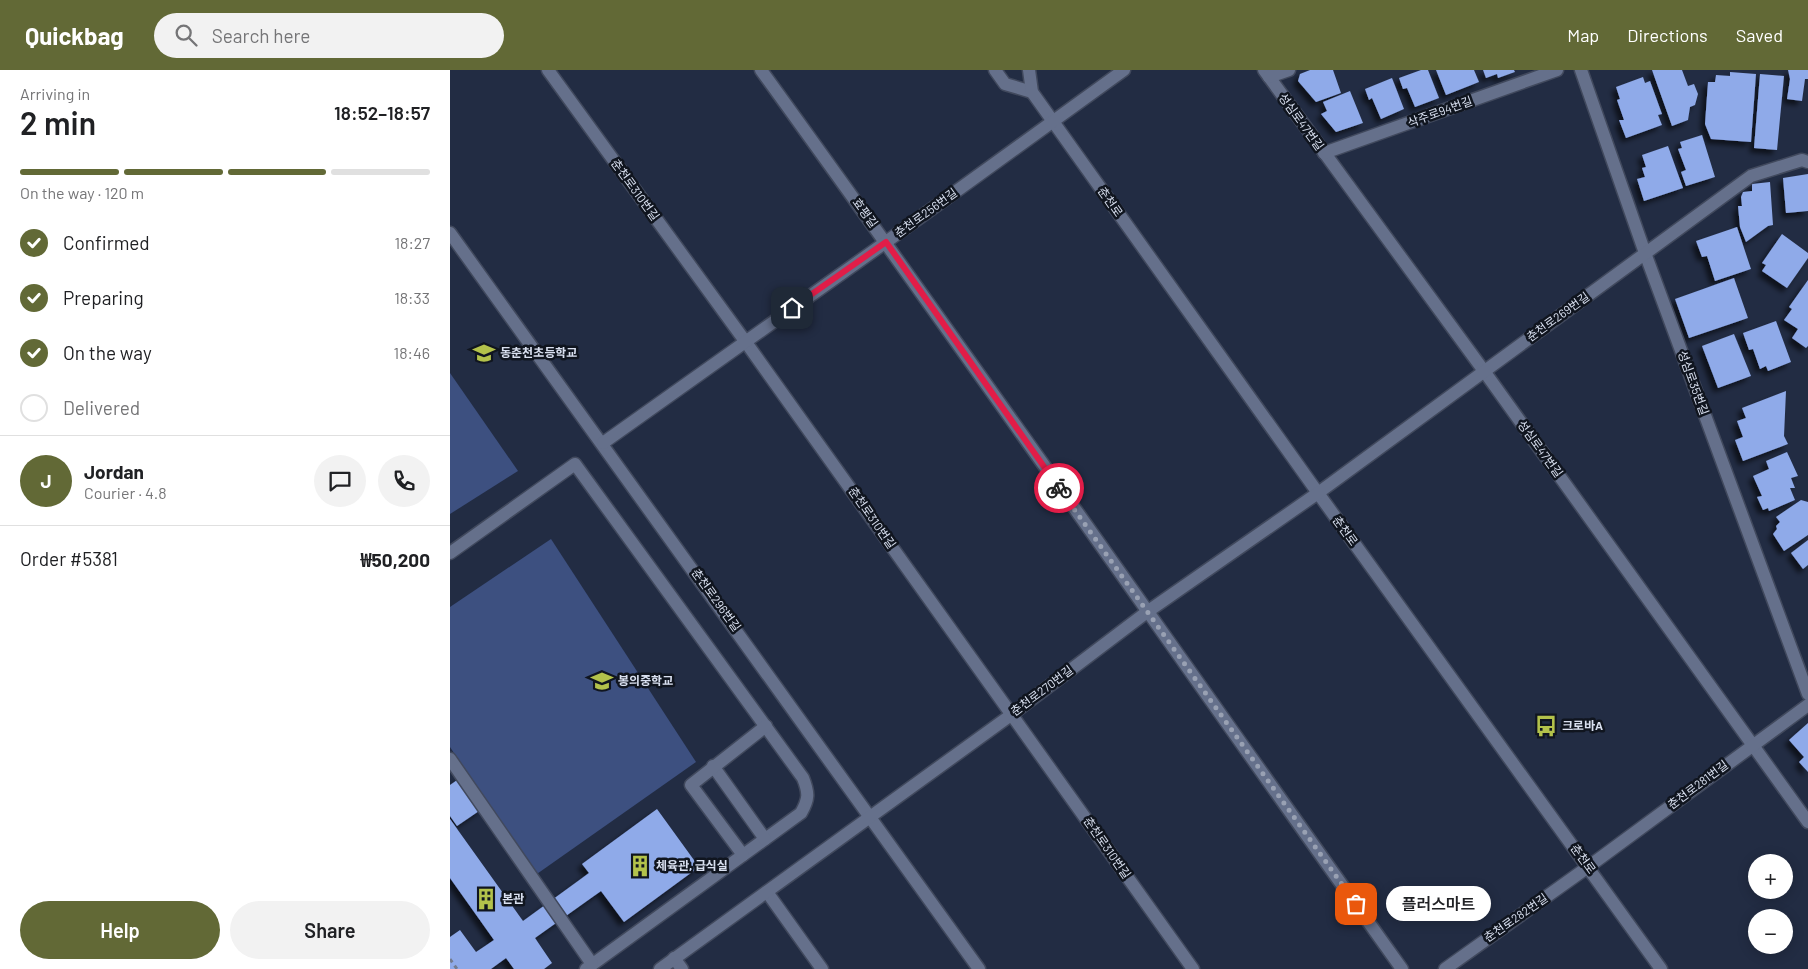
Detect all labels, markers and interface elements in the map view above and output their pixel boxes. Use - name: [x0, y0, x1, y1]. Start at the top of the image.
- search box: [154, 13, 504, 58]
- text: Quickbag: [25, 21, 124, 50]
- icon: search: [172, 21, 200, 49]
- text: Search here: [212, 24, 310, 47]
- text: Map: [1567, 24, 1599, 46]
- text: Directions: [1627, 24, 1708, 46]
- text: Saved: [1736, 24, 1783, 46]
- text: Arriving in: [20, 84, 90, 103]
- street label: 성심로47번길: [1276, 90, 1327, 153]
- street label: 삭주로94번길: [1405, 93, 1474, 129]
- text: 18:52–18:57: [334, 101, 430, 124]
- text: 2 min: [20, 103, 96, 141]
- street label: 춘천로310번길: [609, 156, 663, 223]
- text: On the way · 120 m: [20, 183, 144, 202]
- street label: 춘천로: [1096, 184, 1126, 219]
- street label: 춘천로256번길: [891, 185, 959, 240]
- street label: 효평길: [850, 195, 881, 230]
- icon: check: [20, 229, 48, 257]
- text: Confirmed: [63, 231, 150, 254]
- text: 18:27: [394, 233, 430, 252]
- icon: check: [20, 284, 48, 312]
- text: Preparing: [63, 286, 144, 309]
- pin: [771, 287, 813, 329]
- text: 18:33: [394, 288, 430, 307]
- street label: 춘천로269번길: [1523, 289, 1591, 344]
- icon: home: [778, 294, 806, 322]
- icon: check: [20, 339, 48, 367]
- school or university icon: 동춘천초등학교: [471, 340, 497, 366]
- text: On the way: [63, 341, 152, 364]
- text: 18:46: [394, 343, 430, 362]
- place label: 동춘천초등학교: [500, 345, 577, 359]
- street label: 성심로35번길: [1676, 349, 1712, 417]
- text: Delivered: [63, 396, 140, 419]
- street label: 성심로47번길: [1515, 417, 1566, 480]
- button: chat: [314, 455, 366, 507]
- button: phone: [378, 455, 430, 507]
- text: Jordan: [84, 460, 144, 483]
- courier: [1034, 463, 1084, 513]
- text: J: [40, 469, 52, 492]
- icon: bike: [1045, 474, 1073, 502]
- text: Courier · 4.8: [84, 483, 167, 502]
- street label: 춘천로310번길: [846, 484, 899, 551]
- street label: 춘천로: [1330, 513, 1361, 548]
- text: Order #5381: [20, 547, 118, 570]
- text: ₩50,200: [360, 548, 430, 571]
- street label: 춘천로296번길: [689, 565, 744, 633]
- street label: 춘천로270번길: [1008, 662, 1075, 718]
- school or university icon: 봉의중학교: [589, 668, 615, 694]
- place label: 봉의중학교: [618, 673, 673, 687]
- bus stop icon: 크로바A: [1533, 713, 1559, 739]
- place label: 크로바A: [1562, 718, 1603, 732]
- street label: 춘천로281번길: [1665, 757, 1730, 811]
- street label: 춘천로310번길: [1081, 814, 1134, 881]
- street label: 춘천로: [1568, 841, 1599, 876]
- building icon: 체육관, 급식실: [627, 853, 653, 879]
- map controls: [1748, 854, 1793, 954]
- button: +: [1748, 854, 1793, 899]
- place label: 체육관, 급식실: [656, 858, 728, 872]
- pin: [1335, 883, 1377, 925]
- building icon: 본관: [473, 886, 499, 912]
- callout: 플러스마트: [1386, 886, 1491, 922]
- icon: bag: [1342, 890, 1370, 918]
- street label: 춘천로282번길: [1481, 890, 1550, 944]
- place label: 본관: [502, 891, 524, 905]
- text: 플러스마트: [1402, 894, 1475, 913]
- button: Help: [20, 901, 220, 959]
- button: Share: [230, 901, 430, 959]
- button: −: [1748, 909, 1793, 954]

